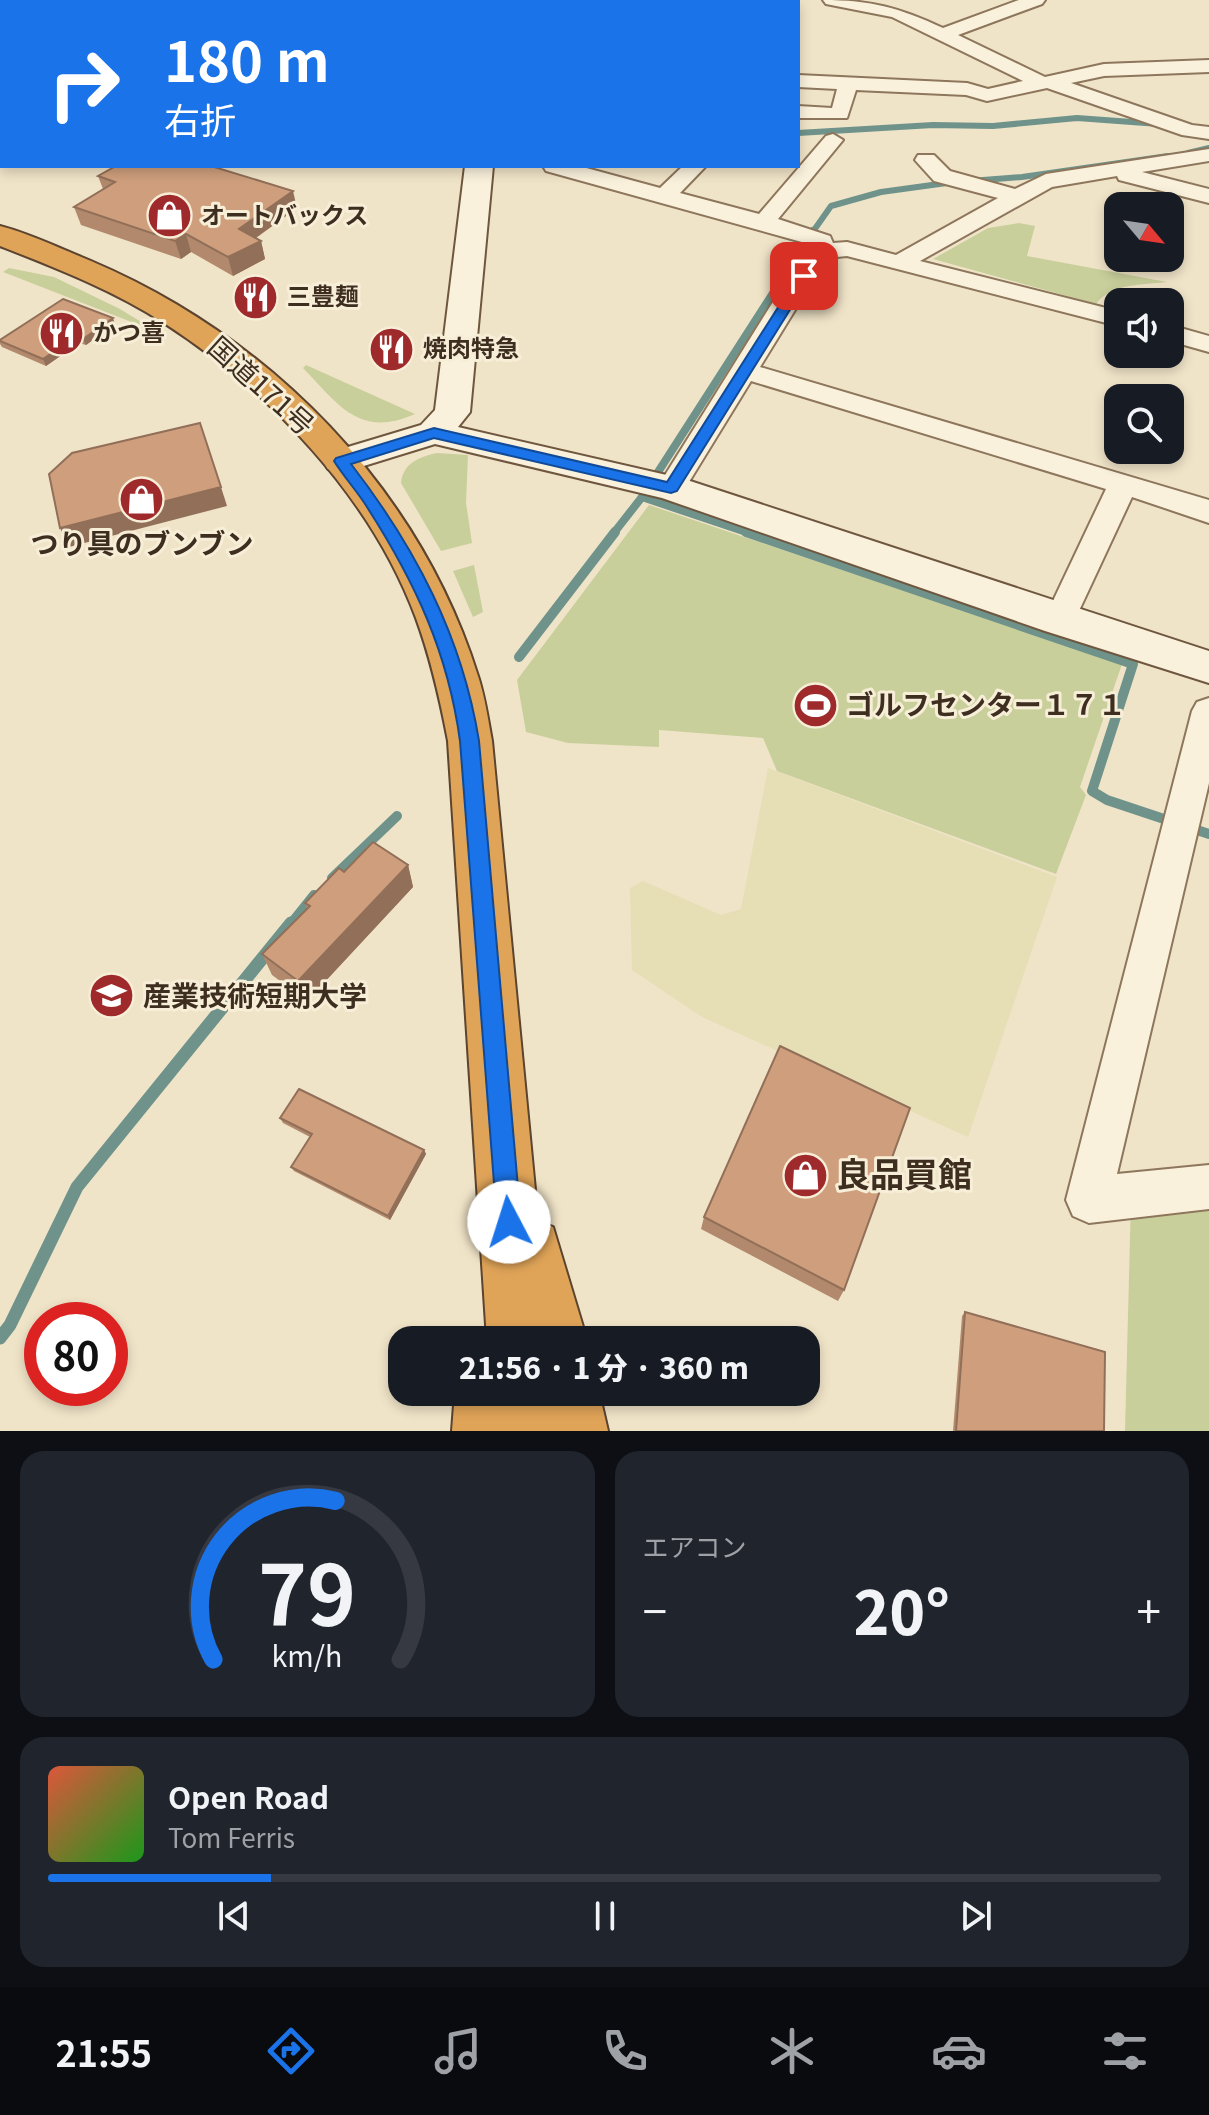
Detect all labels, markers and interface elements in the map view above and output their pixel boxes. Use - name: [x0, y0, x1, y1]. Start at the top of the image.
- text: 180 m: [164, 17, 330, 98]
- icon: right: [32, 32, 136, 136]
- text: 右折: [164, 92, 236, 144]
- shop icon: オートバックス: [146, 192, 194, 240]
- north arrow: [1104, 192, 1184, 272]
- map controls: [1104, 192, 1184, 464]
- place label: オートバックス: [201, 196, 368, 231]
- pin: [770, 242, 838, 310]
- icon: arrive: [782, 254, 826, 298]
- restaurant icon: 三豊麺: [232, 273, 280, 321]
- place label: 三豊麺: [287, 277, 359, 312]
- button: sound: [1104, 288, 1184, 368]
- restaurant icon: かつ喜: [38, 309, 86, 357]
- place label: かつ喜: [93, 313, 165, 348]
- restaurant icon: 焼肉特急: [368, 325, 416, 373]
- street label: 国道171号: [200, 326, 324, 443]
- place label: 焼肉特急: [423, 329, 519, 364]
- button: search: [1104, 384, 1184, 464]
- shop icon: つり具のブンブン: [118, 476, 166, 524]
- place label: つり具のブンブン: [30, 522, 254, 562]
- sports icon: ゴルフセンター１７１: [791, 681, 839, 729]
- place label: ゴルフセンター１７１: [846, 683, 1126, 723]
- school or university icon: 産業技術短期大学: [88, 972, 136, 1020]
- place label: 産業技術短期大学: [143, 974, 367, 1014]
- place label: 良品買館: [836, 1148, 972, 1197]
- shop icon: 良品買館: [781, 1151, 829, 1199]
- position arrow: [467, 1180, 551, 1264]
- speed limit sign: 80: [24, 1302, 128, 1406]
- text: 21:56 · 1 分 · 360 m: [459, 1344, 749, 1388]
- text: エアコン: [643, 1527, 747, 1564]
- text: 79: [258, 1529, 356, 1650]
- text: 20°: [853, 1565, 950, 1652]
- text: −: [643, 1577, 667, 1641]
- text: +: [1137, 1577, 1161, 1641]
- text: km/h: [272, 1634, 343, 1675]
- text: Open Road: [168, 1774, 329, 1818]
- text: Tom Ferris: [168, 1818, 295, 1855]
- icon: previous: [212, 1894, 256, 1938]
- icon: pause: [583, 1894, 627, 1938]
- icon: next: [954, 1894, 998, 1938]
- icon: directions: [263, 2023, 319, 2079]
- icon: music: [430, 2023, 486, 2079]
- icon: phone: [597, 2023, 653, 2079]
- icon: climate: [764, 2023, 820, 2079]
- icon: car: [931, 2023, 987, 2079]
- icon: filters: [1097, 2023, 1153, 2079]
- text: 21:55: [55, 2025, 152, 2077]

